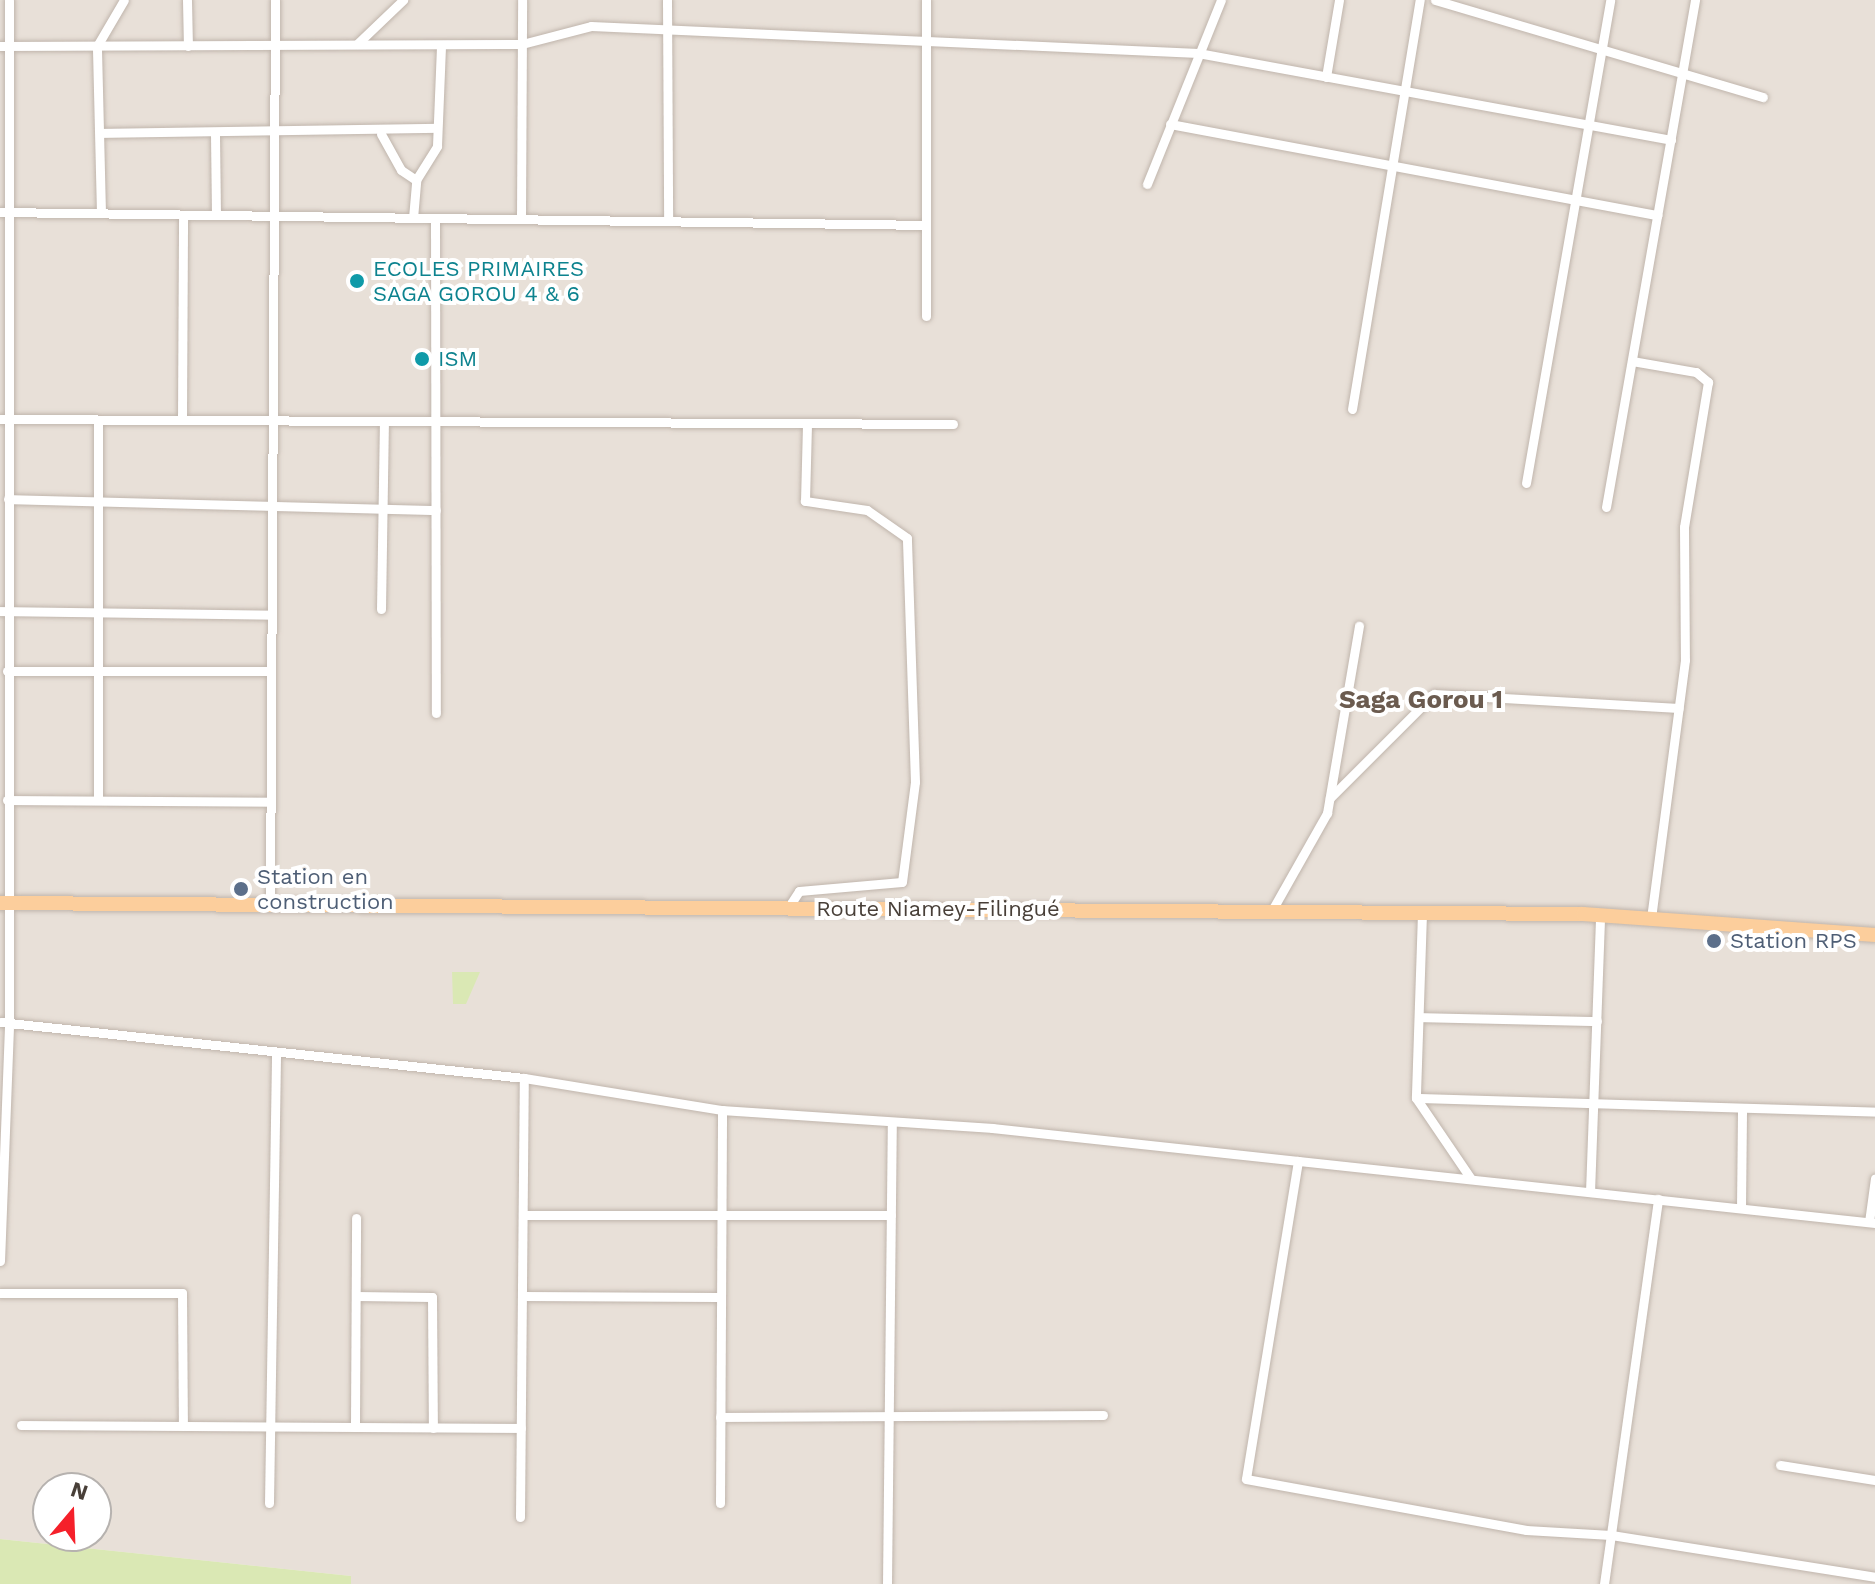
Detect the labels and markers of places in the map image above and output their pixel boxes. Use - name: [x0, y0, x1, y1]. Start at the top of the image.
- place label: ECOLES PRIMAIRES SAGA GOROU 4 & 6: [373, 255, 584, 306]
- marker: ECOLES PRIMAIRES SAGA GOROU 4 & 6: [348, 272, 366, 290]
- place label: ISM: [438, 346, 477, 372]
- marker: ISM: [413, 350, 431, 368]
- place label: Station en construction: [257, 863, 394, 914]
- marker: Station en construction: [232, 880, 250, 898]
- place label: Station RPS: [1730, 928, 1857, 954]
- marker: Station RPS: [1705, 932, 1723, 950]

